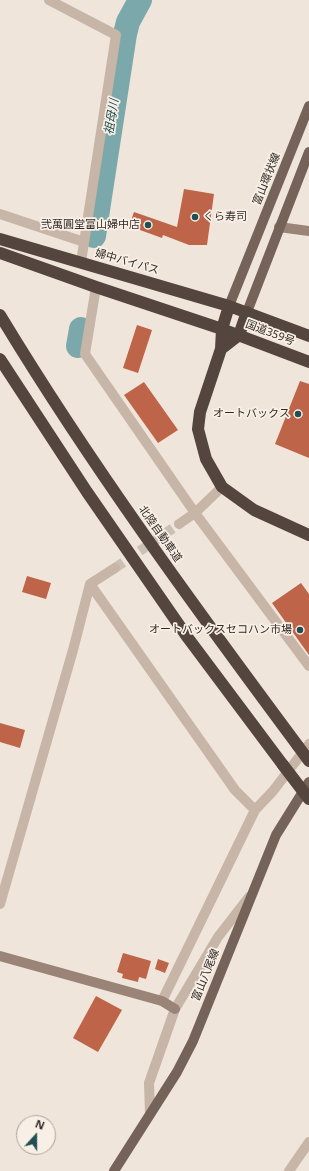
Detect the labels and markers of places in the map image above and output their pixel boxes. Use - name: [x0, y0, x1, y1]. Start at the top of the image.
- place label: くら寿司: [203, 210, 247, 224]
- marker: くら寿司: [190, 212, 200, 222]
- place label: 弐萬圓堂富山婦中店: [41, 218, 140, 232]
- marker: 弐萬圓堂富山婦中店: [143, 220, 153, 230]
- place label: オートバックス: [213, 407, 290, 421]
- marker: オートバックス: [293, 409, 303, 419]
- place label: オートバックスセコハン市場: [149, 623, 292, 637]
- marker: オートバックスセコハン市場: [295, 625, 305, 635]

